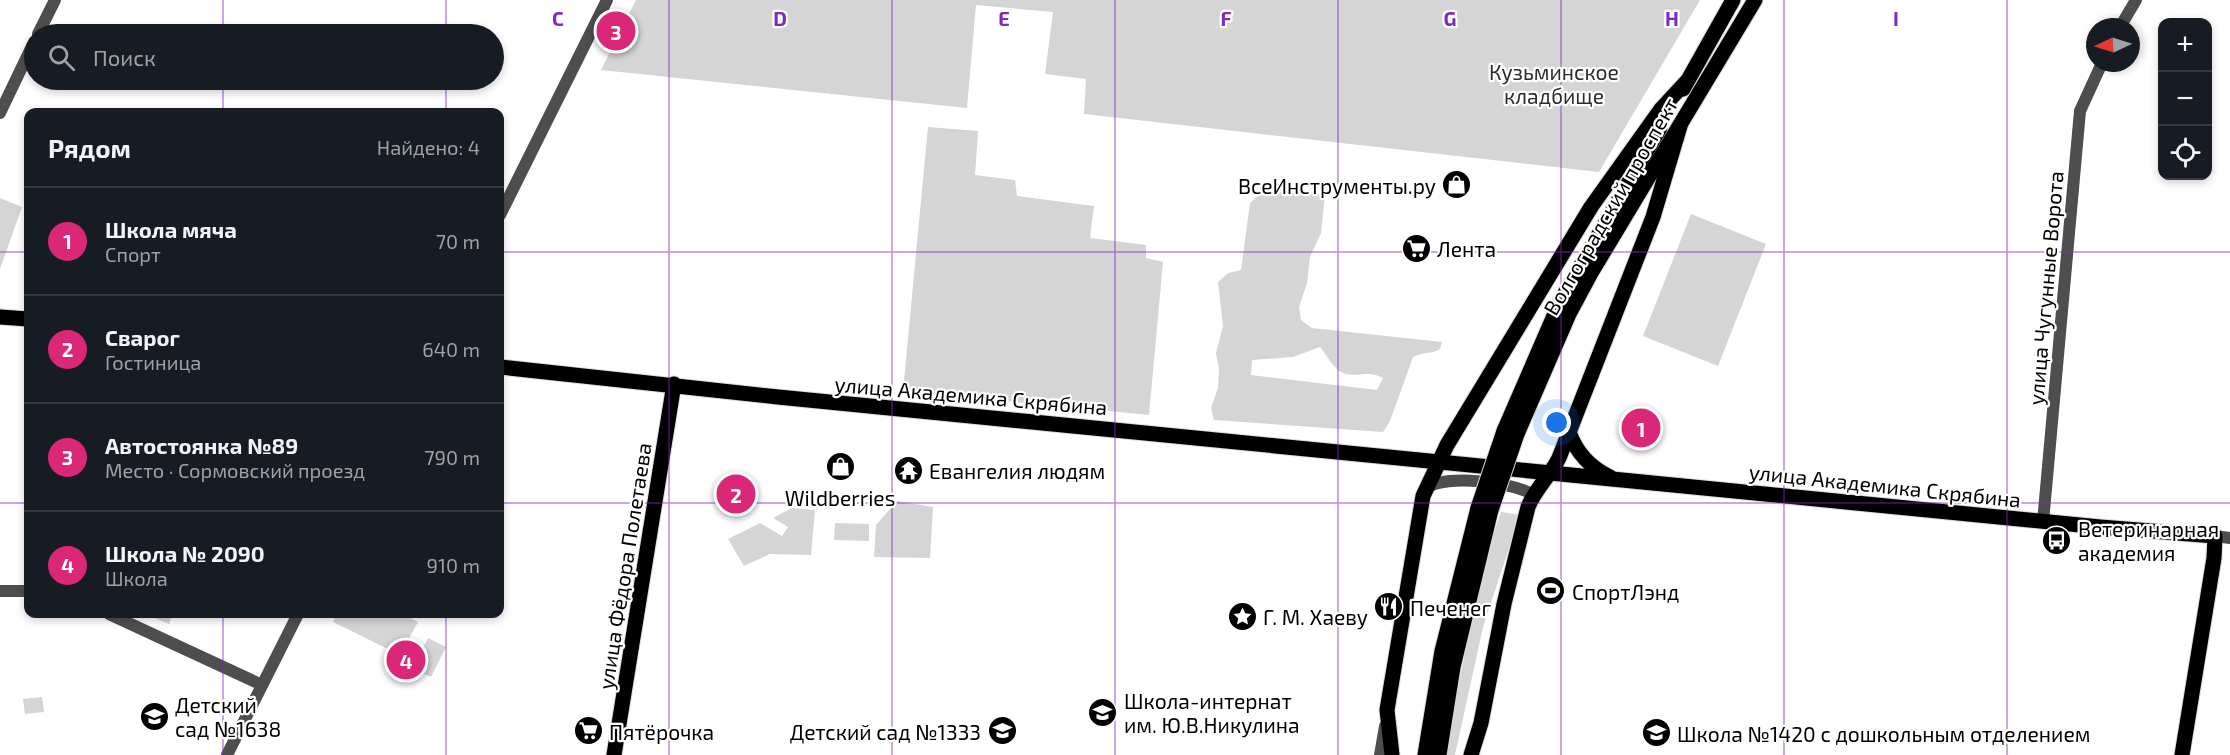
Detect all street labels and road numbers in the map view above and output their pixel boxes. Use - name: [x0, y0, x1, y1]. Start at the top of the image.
- street label: Волгоградский проспект: [1538, 93, 1682, 319]
- street label: улица Чугунные Ворота: [2022, 170, 2069, 406]
- street label: улица Академика Скрябина: [834, 371, 1108, 420]
- street label: улица Фёдора Полетаева: [592, 441, 657, 691]
- street label: улица Академика Скрябина: [1748, 458, 2022, 513]

